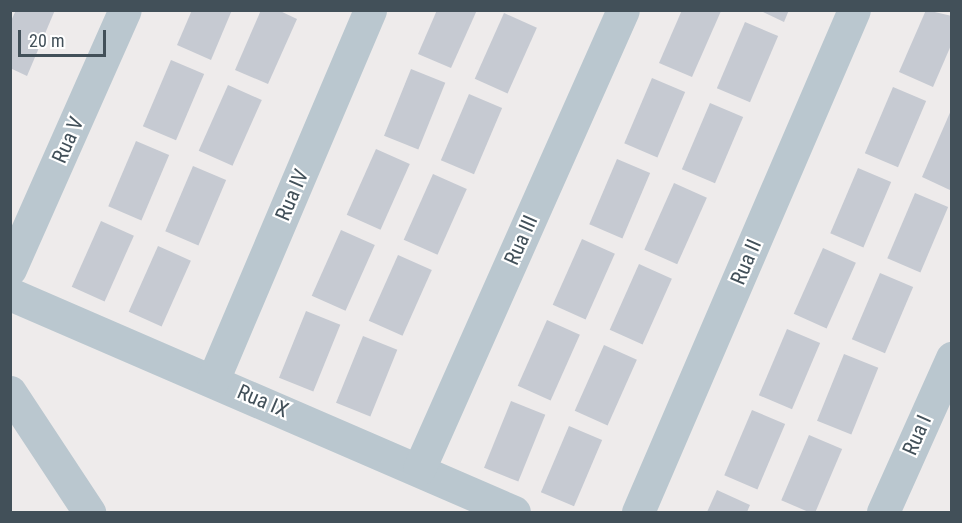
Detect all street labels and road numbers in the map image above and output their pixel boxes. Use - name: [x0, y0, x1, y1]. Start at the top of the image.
- street label: Rua V: [47, 113, 89, 167]
- street label: Rua IV: [270, 166, 314, 224]
- street label: Rua III: [499, 211, 543, 269]
- street label: Rua II: [725, 236, 767, 288]
- street label: Rua IX: [234, 379, 292, 423]
- street label: Rua I: [897, 411, 937, 459]

